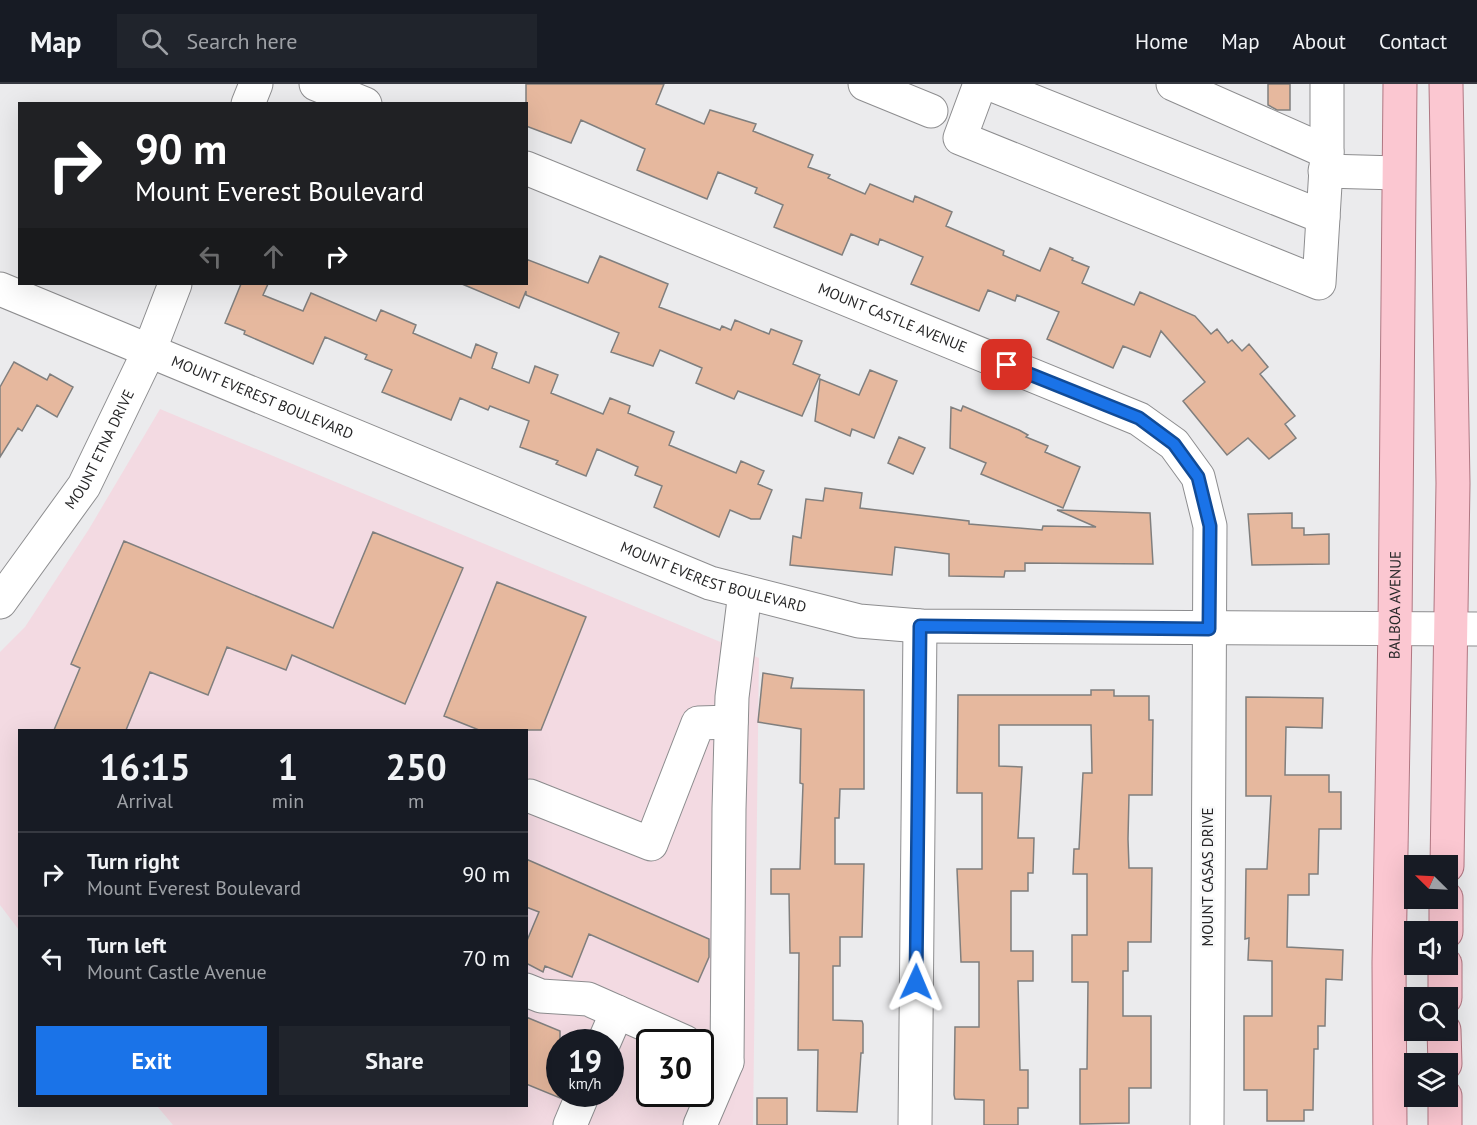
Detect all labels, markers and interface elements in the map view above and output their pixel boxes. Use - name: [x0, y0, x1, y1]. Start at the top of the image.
- search box: [117, 14, 537, 68]
- text: Map: [30, 23, 81, 60]
- icon: search: [138, 25, 171, 58]
- text: Search here: [186, 27, 297, 55]
- text: Home: [1135, 28, 1188, 55]
- text: Map: [1221, 28, 1260, 55]
- text: About: [1293, 28, 1346, 55]
- text: Contact: [1379, 28, 1447, 55]
- text: 90 m: [135, 121, 227, 176]
- icon: right: [36, 126, 114, 204]
- text: Mount Everest Boulevard: [135, 174, 424, 208]
- icon: left: [194, 240, 227, 273]
- icon: ahead: [257, 240, 290, 273]
- icon: right: [320, 240, 353, 273]
- street label: MOUNT CASTLE AVENUE: [815, 279, 970, 357]
- pin: [981, 339, 1032, 390]
- icon: arrive: [990, 348, 1023, 381]
- street label: MOUNT EVEREST BOULEVARD: [169, 351, 356, 443]
- street label: MOUNT ETNA DRIVE: [60, 386, 138, 513]
- street label: MOUNT EVEREST BOULEVARD: [618, 537, 808, 616]
- street label: BALBOA AVENUE: [1384, 551, 1405, 659]
- text: 16:15: [99, 743, 191, 790]
- text: 1: [278, 743, 298, 790]
- text: 250: [386, 743, 447, 790]
- text: Arrival: [117, 788, 173, 814]
- text: min: [272, 788, 304, 814]
- text: m: [408, 788, 424, 814]
- street label: MOUNT CASAS DRIVE: [1198, 807, 1217, 947]
- text: Turn right: [87, 847, 179, 875]
- north arrow: [1404, 855, 1458, 909]
- map controls: [1404, 855, 1458, 1107]
- icon: right: [36, 858, 69, 891]
- text: 90 m: [462, 860, 510, 888]
- text: Mount Everest Boulevard: [87, 875, 301, 901]
- button: sound: [1404, 921, 1458, 975]
- text: Turn left: [87, 931, 167, 959]
- icon: left: [36, 942, 69, 975]
- text: 70 m: [462, 944, 510, 972]
- position arrow: [884, 950, 948, 1014]
- text: Mount Castle Avenue: [87, 959, 267, 985]
- button: search: [1404, 987, 1458, 1041]
- button: Exit: [36, 1026, 267, 1095]
- button: Share: [279, 1026, 510, 1095]
- speed limit sign: 30: [636, 1029, 714, 1107]
- text: 19: [568, 1041, 602, 1080]
- button: layers: [1404, 1053, 1458, 1107]
- text: km/h: [569, 1074, 601, 1093]

